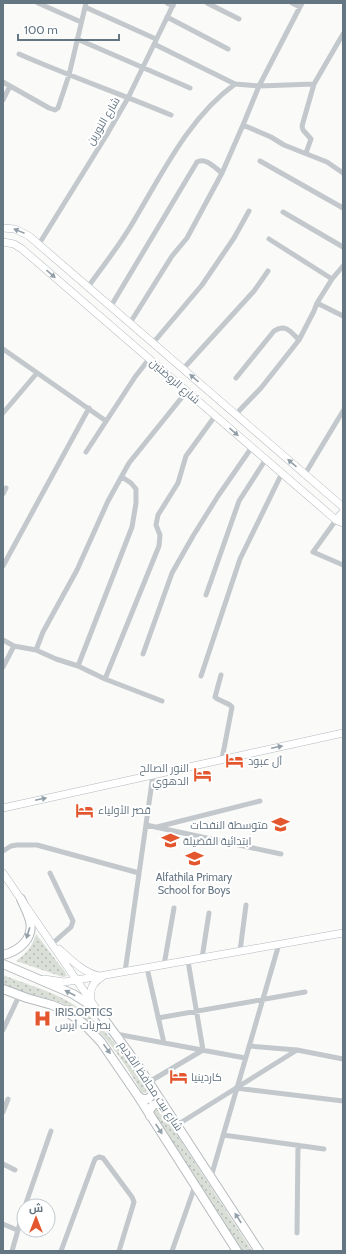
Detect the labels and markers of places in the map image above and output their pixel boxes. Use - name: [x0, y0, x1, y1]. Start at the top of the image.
- hotel icon: آل عبود: [225, 751, 245, 771]
- place label: آل عبود: [248, 754, 282, 768]
- place label: النور الصالح الدهوي: [140, 761, 189, 790]
- hotel icon: النور الصالح الدهوي: [192, 764, 212, 784]
- hotel icon: قصر الأولياء: [75, 800, 95, 820]
- place label: قصر الأولياء: [98, 803, 151, 817]
- school or university icon: متوسطة النفحات: [271, 815, 291, 835]
- place label: متوسطة النفحات: [190, 818, 268, 832]
- school or university icon: ابتدائية الفضيلة: [160, 831, 180, 851]
- place label: ابتدائية الفضيلة: [183, 834, 251, 848]
- school or university icon: Alfathila Primary School for Boys: [184, 849, 204, 869]
- place label: Alfathila Primary School for Boys: [156, 870, 233, 897]
- place label: IRIS.OPTICS بصريات آيرس: [55, 1005, 113, 1032]
- hospital icon: IRIS.OPTICS بصريات آيرس: [32, 1008, 52, 1028]
- hotel icon: كاردينيا: [168, 1067, 188, 1087]
- place label: كاردينيا: [191, 1070, 222, 1084]

